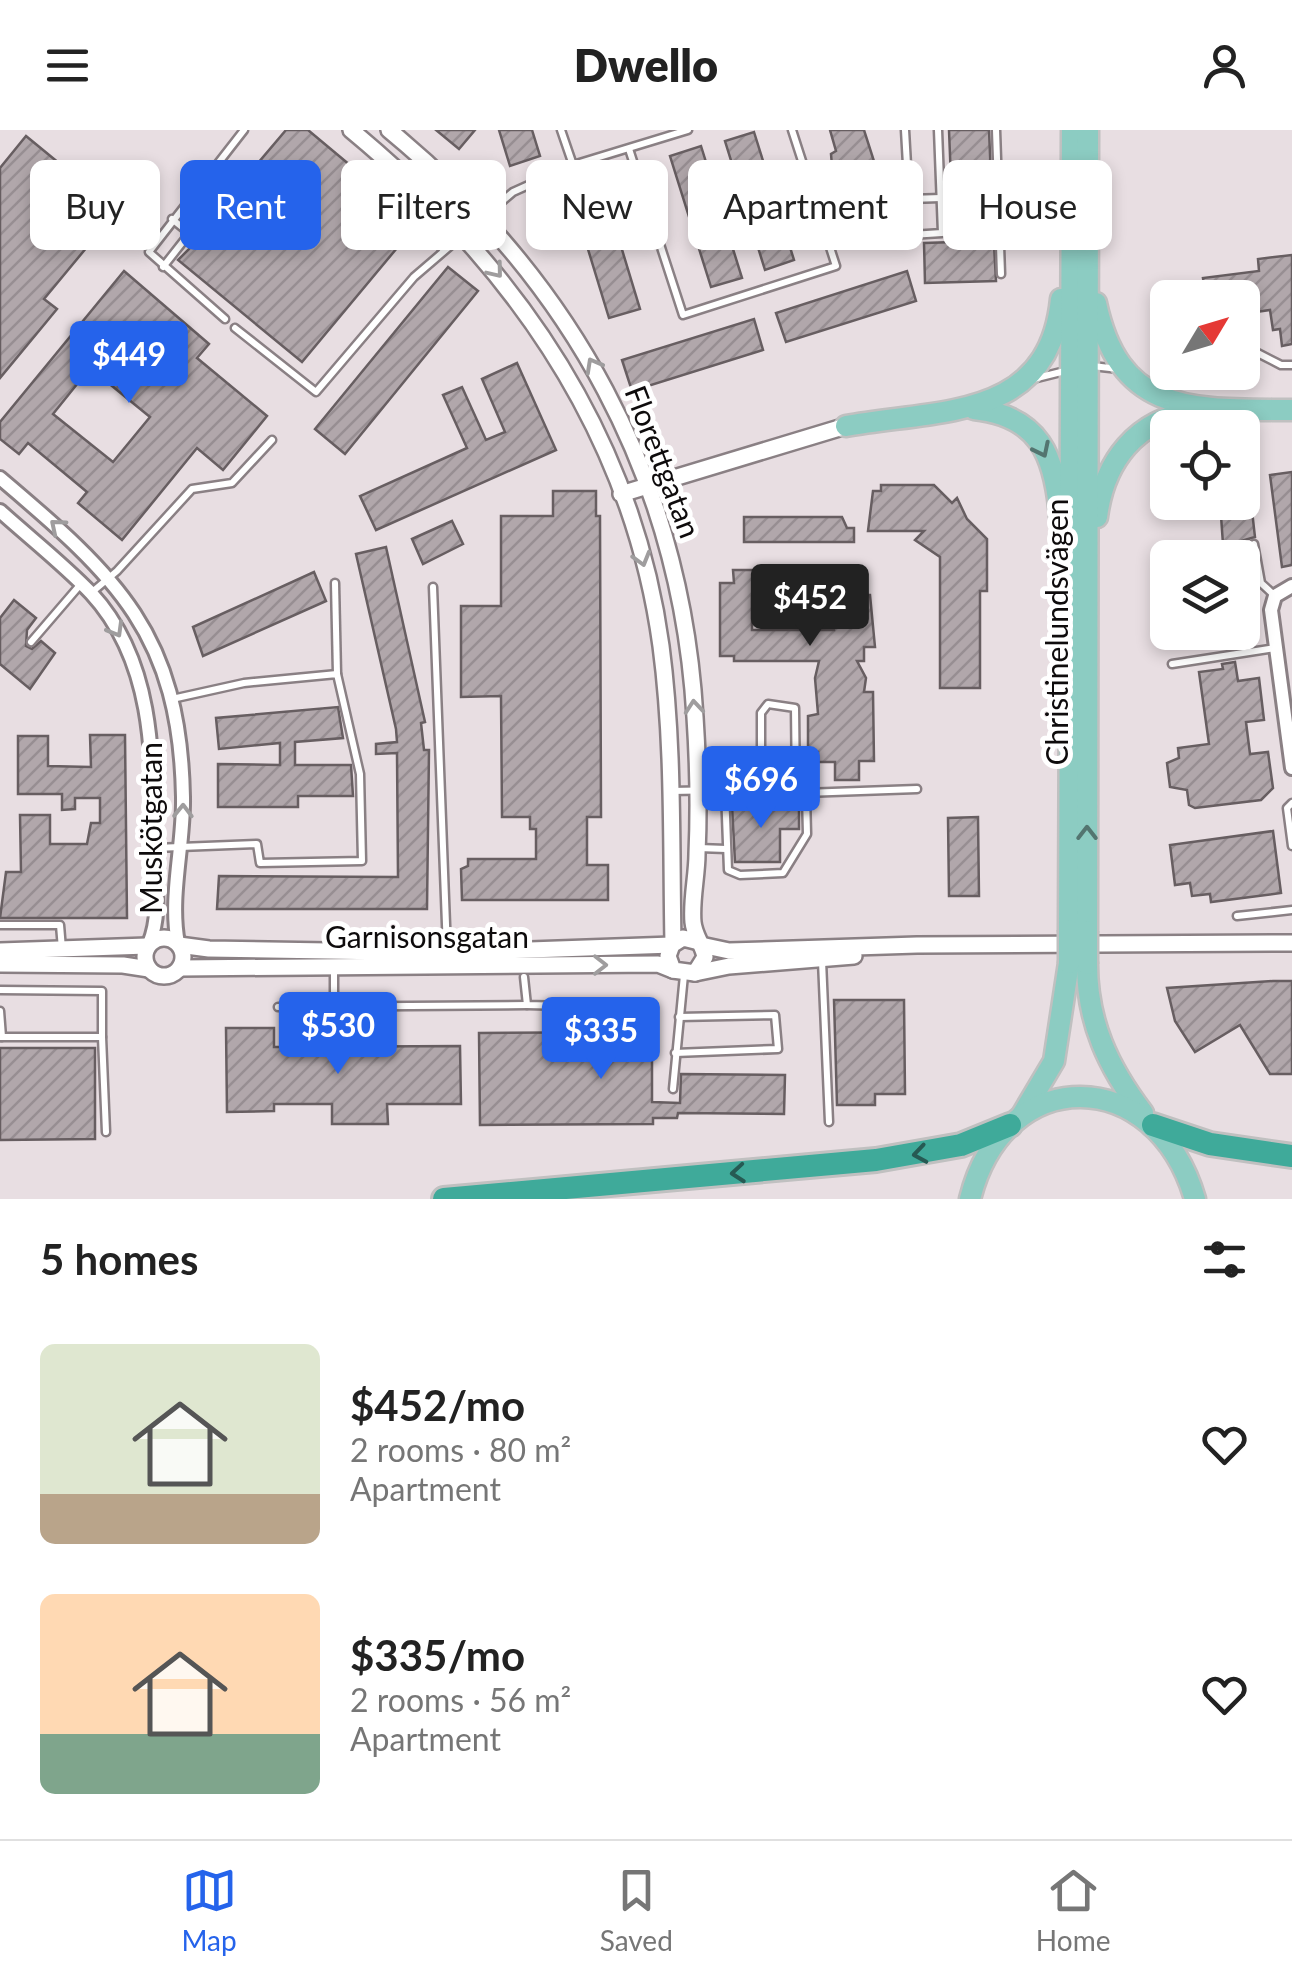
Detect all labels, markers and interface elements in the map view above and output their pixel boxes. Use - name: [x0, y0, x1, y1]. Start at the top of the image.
- icon: menu: [40, 38, 95, 93]
- text: Dwello: [574, 38, 718, 92]
- icon: person: [1197, 38, 1252, 93]
- chip: Buy: [30, 160, 160, 250]
- chip: Rent: [180, 160, 321, 250]
- chip: Filters: [341, 160, 506, 250]
- chip: New: [526, 160, 668, 250]
- chip: Apartment: [688, 160, 923, 250]
- chip: House: [943, 160, 1112, 250]
- one-way arrow: [484, 260, 501, 278]
- north arrow: [1150, 280, 1260, 390]
- map controls: [1150, 280, 1260, 650]
- pin: $449: [70, 321, 188, 406]
- text: $449: [92, 334, 166, 373]
- one-way arrow: [585, 357, 605, 375]
- street label: Florettgatan: [618, 380, 709, 542]
- button: locate: [1150, 410, 1260, 520]
- one-way arrow: [1030, 439, 1050, 457]
- street label: Christinelundsvägen: [1038, 498, 1074, 766]
- one-way arrow: [50, 520, 69, 538]
- button: layers: [1150, 540, 1260, 650]
- one-way arrow: [630, 549, 651, 567]
- pin: $452: [751, 564, 869, 649]
- text: $452: [773, 577, 847, 616]
- one-way arrow: [104, 620, 123, 638]
- one-way arrow: [684, 698, 705, 714]
- street label: Muskötgatan: [132, 742, 168, 914]
- pin: $696: [702, 746, 820, 831]
- text: $696: [724, 759, 798, 798]
- one-way arrow: [172, 803, 193, 819]
- one-way arrow: [1076, 825, 1098, 840]
- street label: Garnisonsgatan: [325, 918, 529, 954]
- one-way arrow: [592, 954, 608, 975]
- pin: $530: [279, 992, 397, 1077]
- pin: $335: [542, 997, 660, 1082]
- text: $530: [301, 1005, 375, 1044]
- text: $335: [564, 1010, 638, 1049]
- one-way arrow: [912, 1142, 928, 1163]
- one-way arrow: [730, 1161, 746, 1183]
- icon: filters: [1197, 1232, 1252, 1287]
- text: 5 homes: [40, 1234, 198, 1284]
- text: $452/mo: [350, 1380, 525, 1430]
- icon: home: [120, 1384, 240, 1504]
- icon: heart: [1197, 1417, 1252, 1472]
- text: 2 rooms · 80 m²: [350, 1430, 571, 1469]
- text: Apartment: [350, 1469, 501, 1508]
- text: $335/mo: [350, 1630, 525, 1680]
- icon: home: [120, 1634, 240, 1754]
- icon: heart: [1197, 1667, 1252, 1722]
- text: 2 rooms · 56 m²: [350, 1680, 571, 1719]
- text: Apartment: [350, 1719, 501, 1758]
- tab: Map: [182, 1863, 237, 1957]
- tab: Saved: [600, 1863, 673, 1957]
- tab: Home: [1036, 1863, 1110, 1957]

